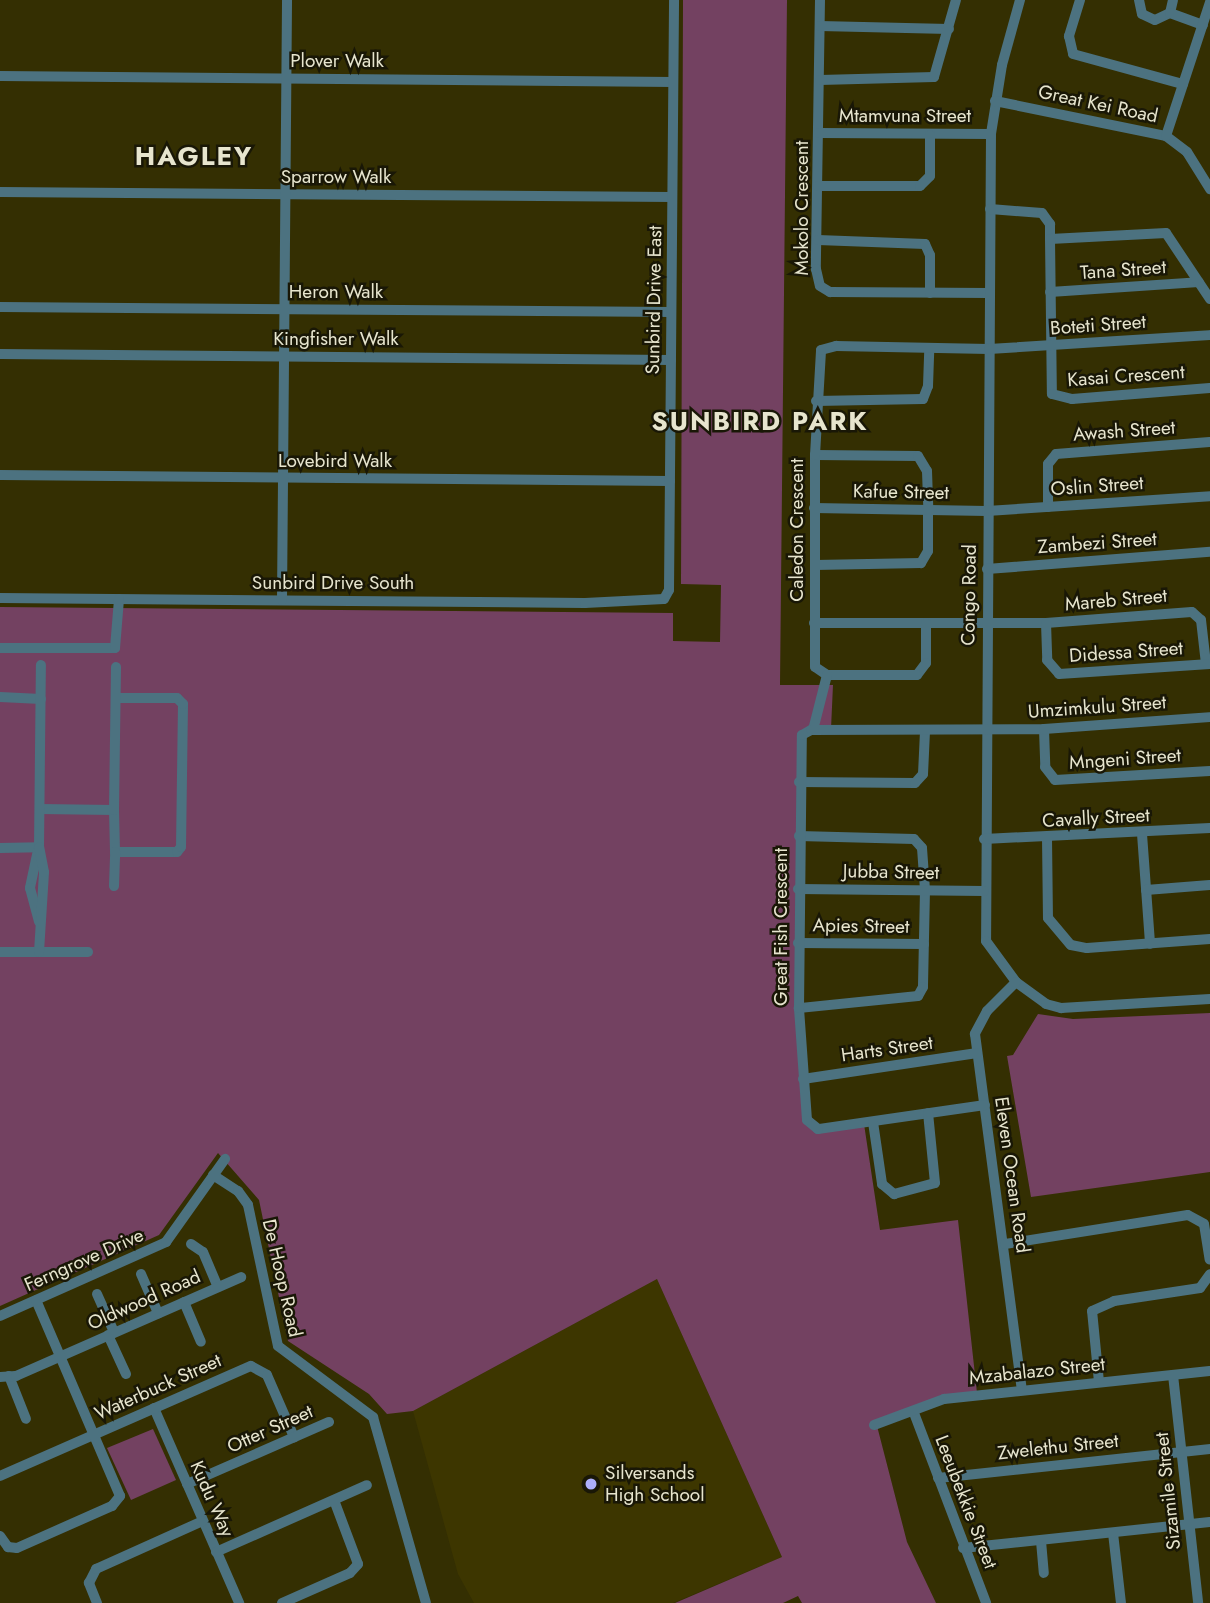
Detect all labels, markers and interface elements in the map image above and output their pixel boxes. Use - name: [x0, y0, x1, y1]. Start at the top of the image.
- street label: Plover Walk: [290, 50, 384, 72]
- street label: Great Kei Road: [1036, 80, 1160, 128]
- street label: Mtamvuna Street: [839, 105, 971, 127]
- district label: HAGLEY: [136, 141, 252, 173]
- street label: Mokolo Crescent: [791, 141, 813, 275]
- street label: Sparrow Walk: [281, 166, 391, 188]
- street label: Sunbird Drive East: [641, 225, 667, 375]
- street label: Tana Street: [1079, 256, 1167, 284]
- street label: Heron Walk: [289, 281, 383, 303]
- street label: Boteti Street: [1049, 310, 1147, 340]
- street label: Kingfisher Walk: [273, 328, 399, 350]
- street label: Kasai Crescent: [1067, 361, 1185, 391]
- district label: SUNBIRD PARK: [653, 406, 867, 438]
- street label: Awash Street: [1072, 416, 1176, 446]
- street label: Lovebird Walk: [278, 450, 392, 472]
- street label: Caledon Crescent: [786, 458, 808, 602]
- street label: Oslin Street: [1050, 471, 1144, 501]
- street label: Kafue Street: [853, 480, 949, 504]
- street label: Zambezi Street: [1037, 527, 1157, 559]
- street label: Congo Road: [957, 544, 981, 646]
- street label: Sunbird Drive South: [252, 572, 414, 594]
- street label: Mareb Street: [1064, 584, 1168, 616]
- street label: Didessa Street: [1068, 637, 1184, 667]
- street label: Umzimkulu Street: [1027, 691, 1167, 723]
- street label: Mngeni Street: [1068, 744, 1182, 774]
- street label: Cavally Street: [1042, 804, 1150, 832]
- street label: Great Fish Crescent: [770, 848, 792, 1006]
- street label: Jubba Street: [843, 860, 939, 884]
- street label: Apies Street: [812, 914, 910, 938]
- street label: Harts Street: [840, 1031, 934, 1067]
- street label: Eleven Ocean Road: [990, 1095, 1034, 1255]
- street label: De Hoop Road: [257, 1217, 307, 1339]
- street label: Ferngrove Drive: [21, 1224, 147, 1296]
- street label: Oldwood Road: [84, 1265, 204, 1335]
- street label: Waterbuck Street: [91, 1349, 225, 1425]
- street label: Mzabalazo Street: [968, 1353, 1106, 1389]
- street label: Otter Street: [224, 1400, 316, 1458]
- street label: Zwelethu Street: [996, 1429, 1120, 1465]
- street label: Sizamile Street: [1150, 1431, 1186, 1551]
- street label: Leeubekkie Street: [930, 1432, 1002, 1572]
- street label: Kudu Way: [185, 1457, 239, 1541]
- place label: Silversands High School: [605, 1462, 705, 1506]
- marker: Silversands High School: [583, 1476, 599, 1492]

